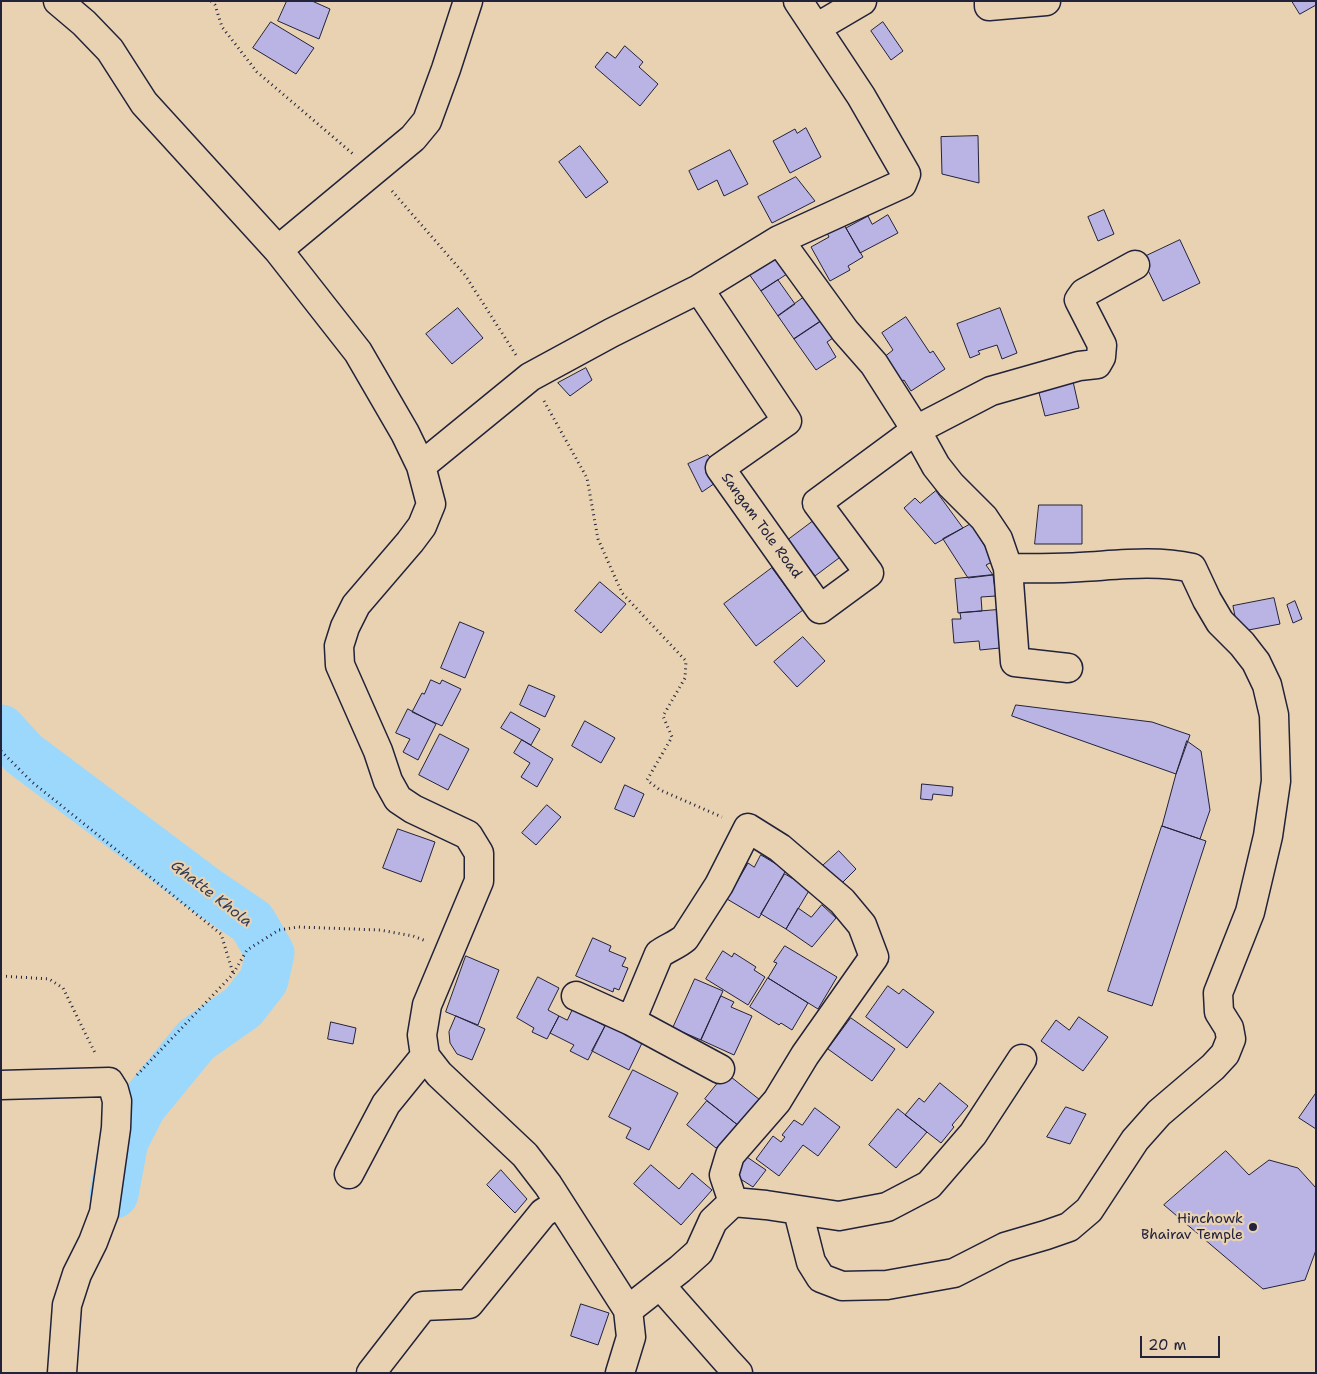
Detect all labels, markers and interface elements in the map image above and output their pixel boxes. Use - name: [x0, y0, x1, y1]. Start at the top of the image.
- street label: Sangam Tole Road: [717, 470, 805, 582]
- water label: Ghatte Khola: [167, 857, 255, 931]
- place label: Hinchowk Bhairav Temple: [1141, 1211, 1243, 1244]
- marker: Hinchowk Bhairav Temple: [1247, 1221, 1259, 1233]
- scale bar: [1142, 1326, 1222, 1358]
- text: 20 m: [1148, 1335, 1187, 1355]

